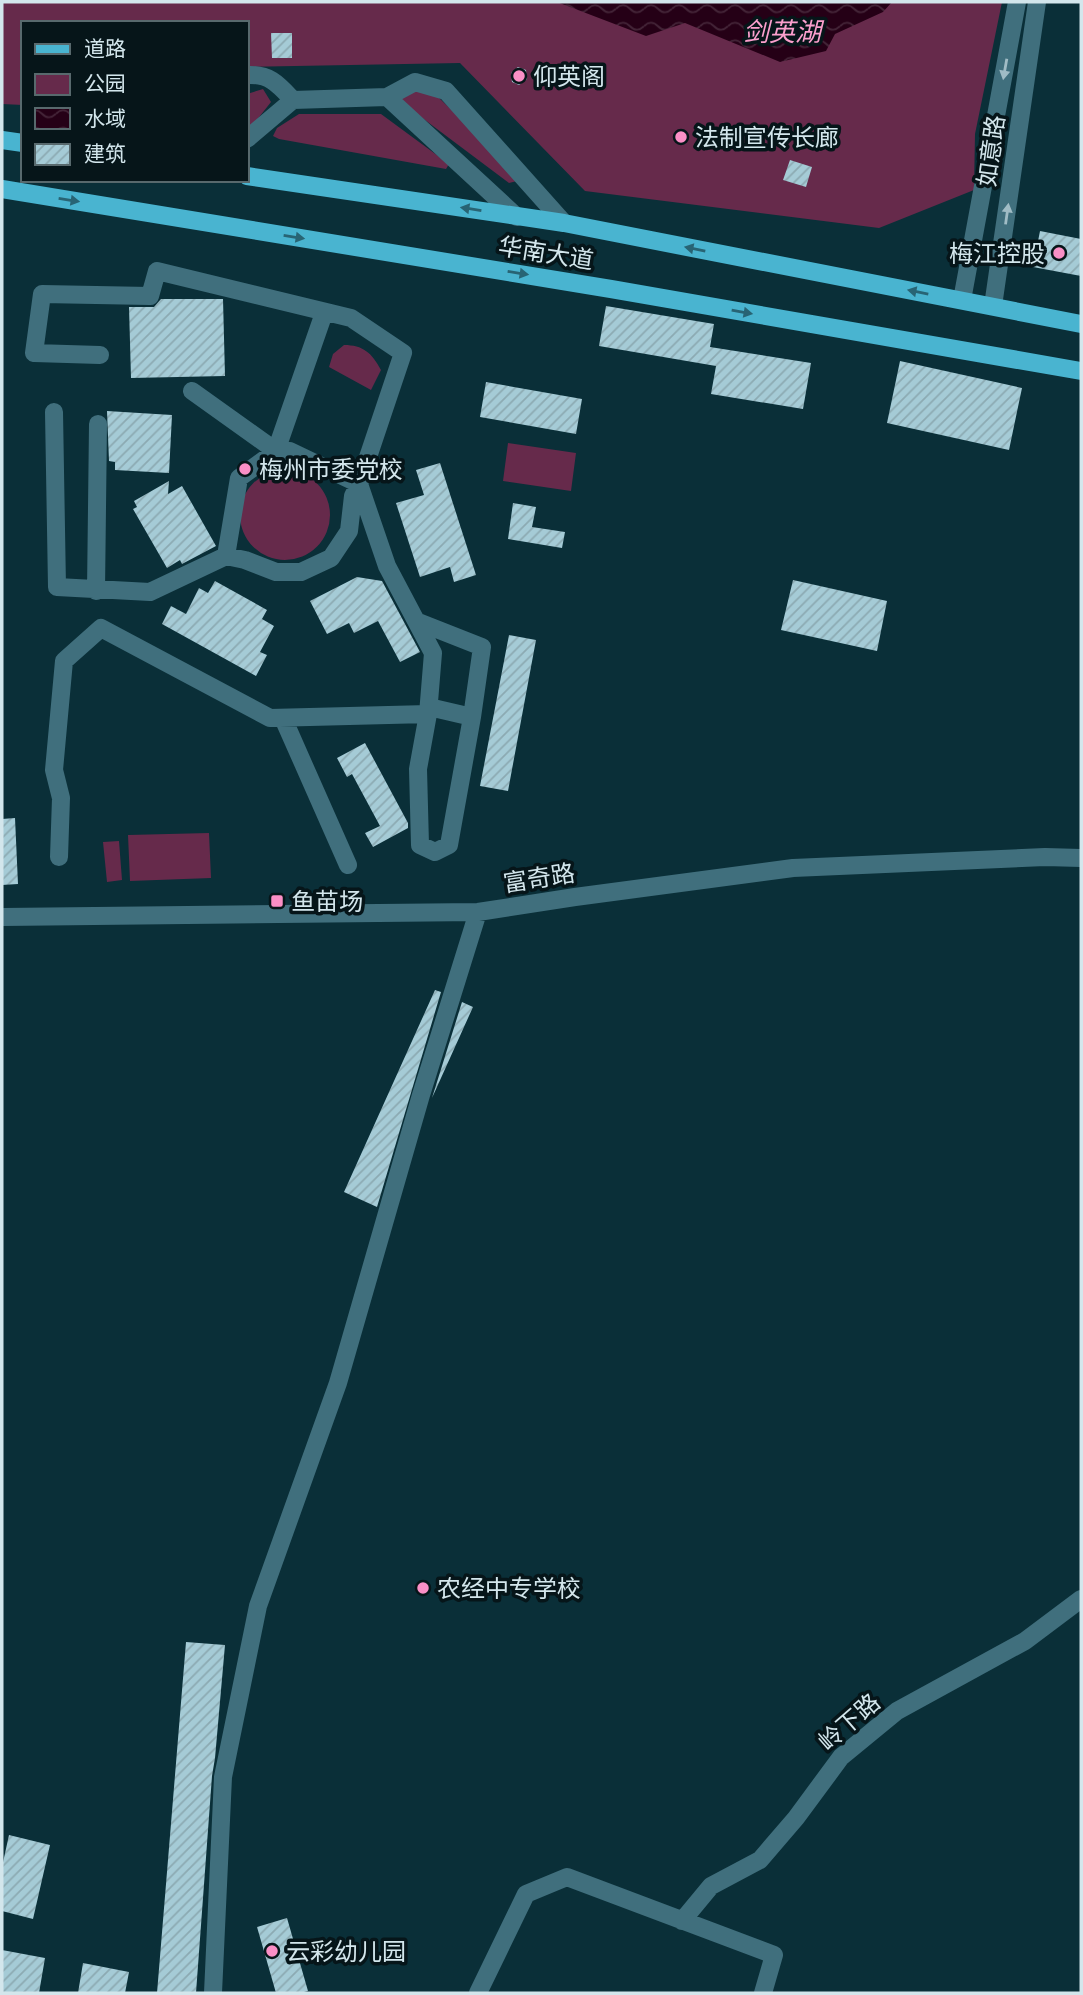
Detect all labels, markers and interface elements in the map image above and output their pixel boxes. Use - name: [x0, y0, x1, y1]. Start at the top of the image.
- water label: 剑英湖: [743, 16, 825, 47]
- legend: [21, 21, 248, 182]
- text: 道路: [84, 36, 126, 61]
- one-way arrow: [999, 58, 1010, 80]
- place label: 仰英阁: [533, 62, 605, 91]
- marker: 仰英阁: [511, 68, 527, 84]
- text: 公园: [84, 71, 126, 96]
- text: 水域: [84, 106, 126, 131]
- street label: 如意路: [972, 113, 1010, 189]
- place label: 法制宣传长廊: [695, 123, 839, 152]
- marker: 法制宣传长廊: [673, 129, 689, 145]
- text: 建筑: [84, 141, 126, 166]
- one-way arrow: [58, 195, 80, 206]
- one-way arrow: [1002, 203, 1013, 225]
- one-way arrow: [460, 204, 482, 215]
- street label: 华南大道: [496, 231, 596, 275]
- one-way arrow: [283, 232, 305, 243]
- place label: 梅江控股: [949, 239, 1045, 268]
- one-way arrow: [684, 243, 706, 254]
- marker: 梅江控股: [1051, 245, 1067, 261]
- one-way arrow: [507, 268, 529, 279]
- one-way arrow: [907, 286, 929, 297]
- one-way arrow: [732, 307, 754, 318]
- place label: 梅州市委党校: [259, 455, 403, 484]
- marker: 梅州市委党校: [237, 461, 253, 477]
- street label: 富奇路: [501, 858, 577, 898]
- place label: 鱼苗场: [291, 887, 363, 916]
- marker: 鱼苗场: [269, 893, 285, 909]
- place label: 农经中专学校: [437, 1574, 581, 1603]
- marker: 农经中专学校: [415, 1580, 431, 1596]
- street label: 岭下路: [812, 1687, 886, 1757]
- place label: 云彩幼儿园: [286, 1937, 406, 1966]
- marker: 云彩幼儿园: [264, 1943, 280, 1959]

